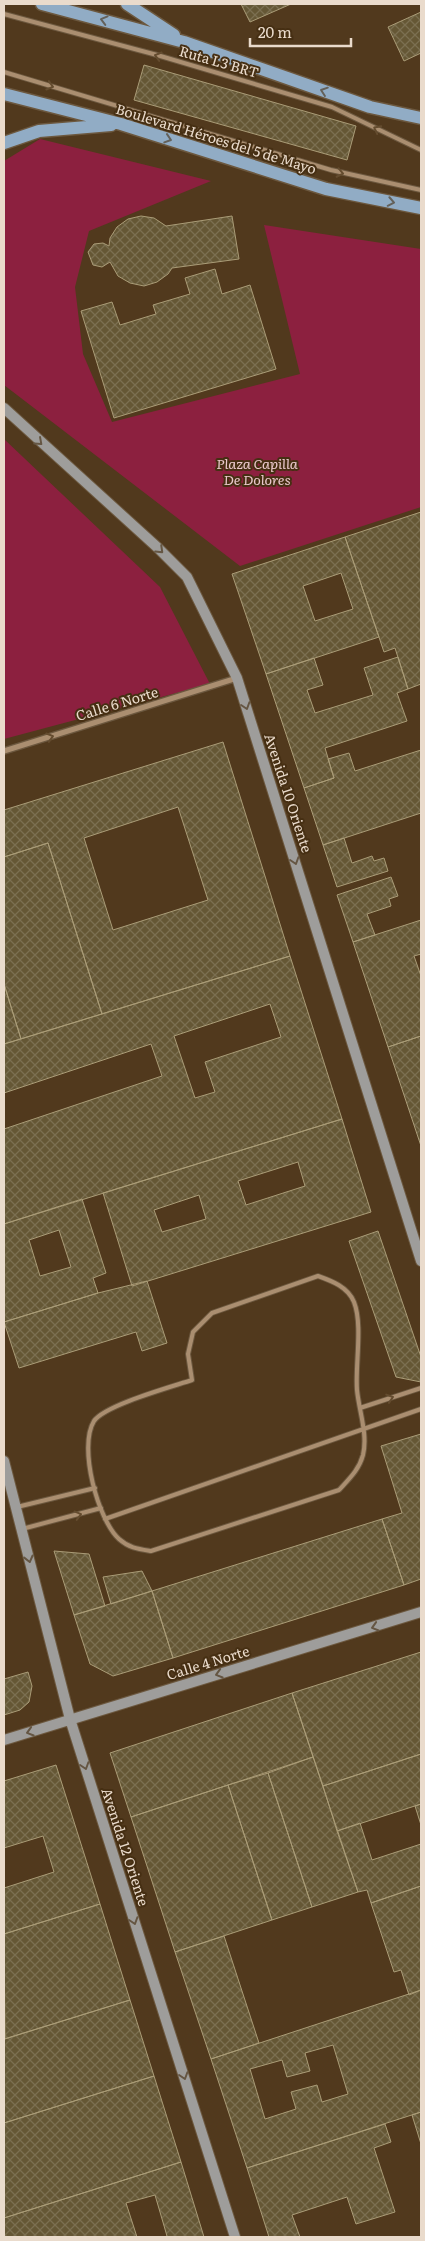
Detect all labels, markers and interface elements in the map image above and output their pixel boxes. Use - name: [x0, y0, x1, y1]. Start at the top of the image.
- scale bar: [250, 15, 351, 47]
- one-way arrow: [100, 16, 108, 26]
- text: 20 m: [258, 20, 292, 43]
- street label: Ruta L3 BRT: [177, 40, 261, 82]
- one-way arrow: [154, 51, 162, 61]
- one-way arrow: [46, 81, 54, 91]
- one-way arrow: [320, 87, 329, 97]
- street label: Boulevard Héroes del 5 de Mayo: [114, 98, 319, 178]
- one-way arrow: [373, 125, 382, 136]
- one-way arrow: [163, 133, 171, 143]
- one-way arrow: [336, 167, 345, 177]
- one-way arrow: [387, 196, 395, 206]
- one-way arrow: [34, 436, 43, 445]
- park label: Plaza Capilla De Dolores: [216, 453, 298, 489]
- one-way arrow: [154, 545, 163, 554]
- street label: Calle 6 Norte: [73, 681, 160, 725]
- one-way arrow: [240, 702, 250, 710]
- street label: Avenida 10 Oriente: [260, 731, 318, 855]
- one-way arrow: [46, 732, 54, 742]
- one-way arrow: [289, 857, 299, 865]
- one-way arrow: [386, 1394, 394, 1404]
- one-way arrow: [74, 1510, 83, 1521]
- one-way arrow: [23, 1554, 34, 1563]
- one-way arrow: [371, 1621, 379, 1631]
- street label: Calle 4 Norte: [164, 1640, 252, 1684]
- one-way arrow: [216, 1668, 224, 1678]
- one-way arrow: [27, 1726, 35, 1736]
- one-way arrow: [79, 1761, 89, 1770]
- street label: Avenida 12 Oriente: [97, 1785, 155, 1908]
- one-way arrow: [128, 1916, 138, 1924]
- one-way arrow: [178, 2071, 188, 2079]

